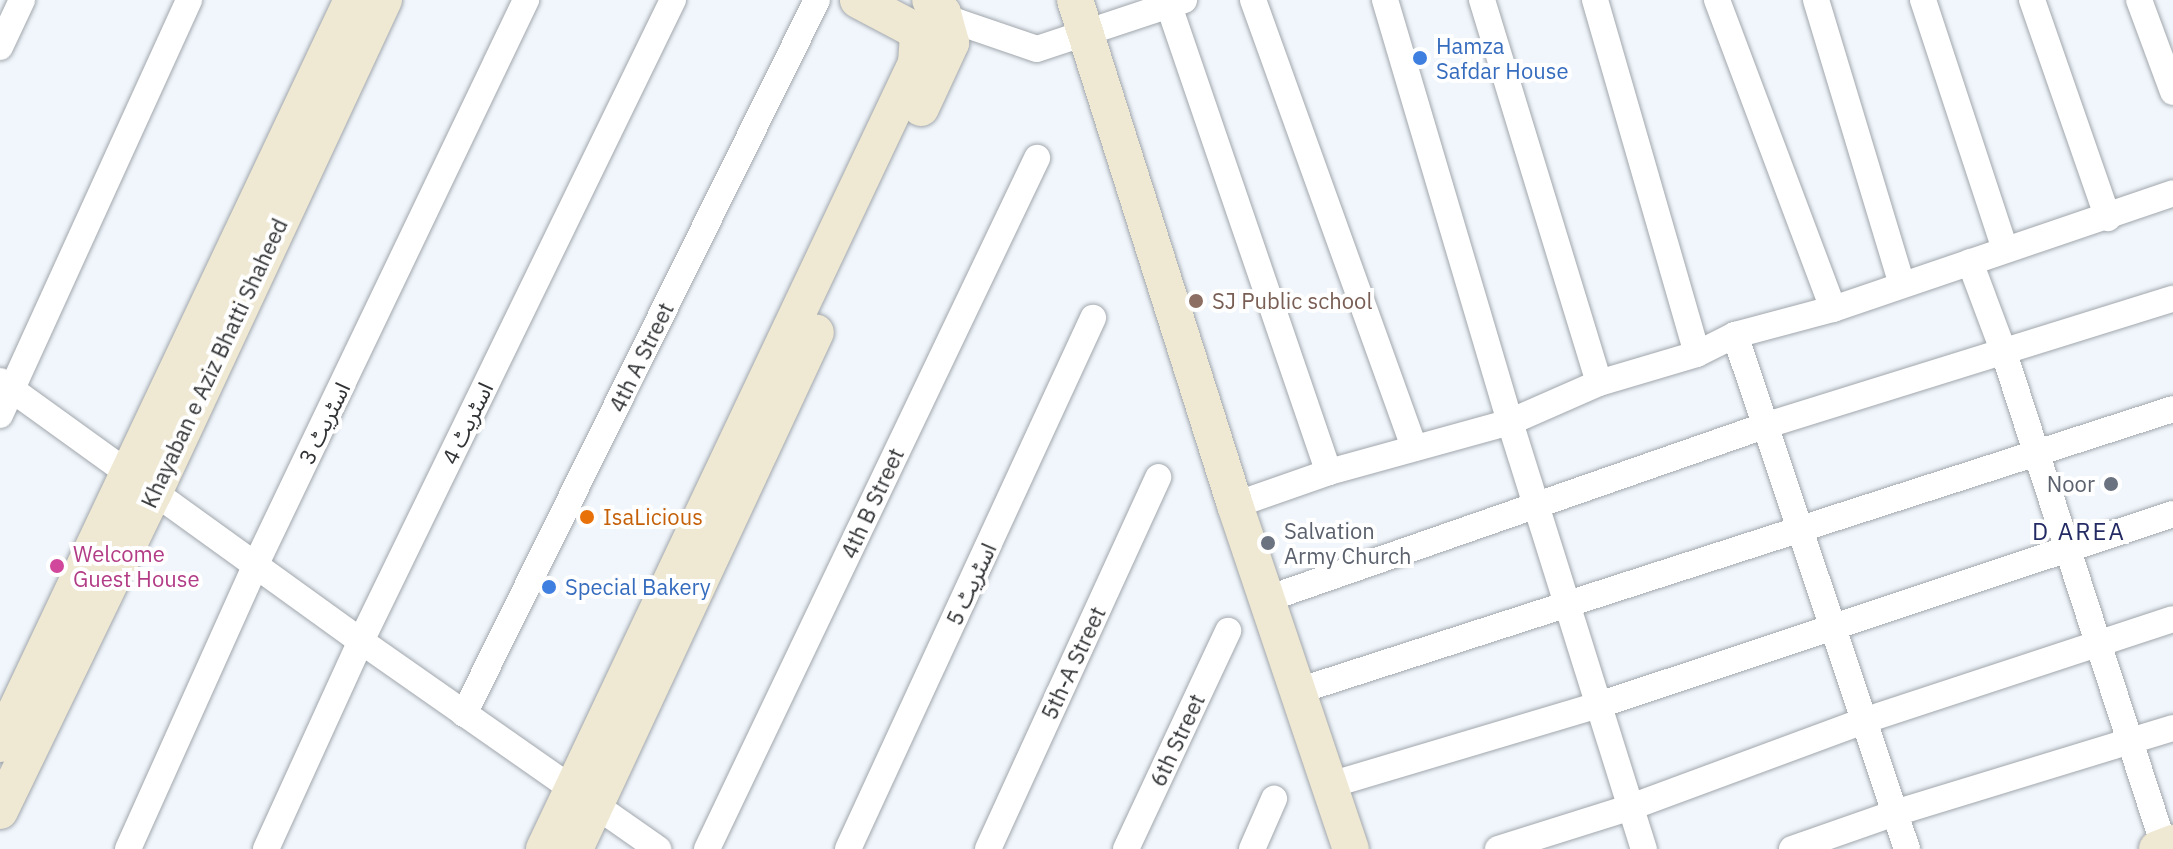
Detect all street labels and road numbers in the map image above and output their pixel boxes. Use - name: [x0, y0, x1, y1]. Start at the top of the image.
- street label: Khayaban e Aziz Bhatti Shaheed: [135, 214, 293, 512]
- street label: 4th A Street: [603, 298, 679, 416]
- street label: اسٹریٹ 3: [293, 378, 355, 468]
- street label: اسٹریٹ 4: [436, 378, 498, 468]
- street label: 4th B Street: [835, 444, 909, 562]
- street label: اسٹریٹ 5: [940, 539, 1002, 629]
- street label: 5th-A Street: [1035, 602, 1111, 724]
- street label: 6th Street: [1144, 690, 1210, 790]

